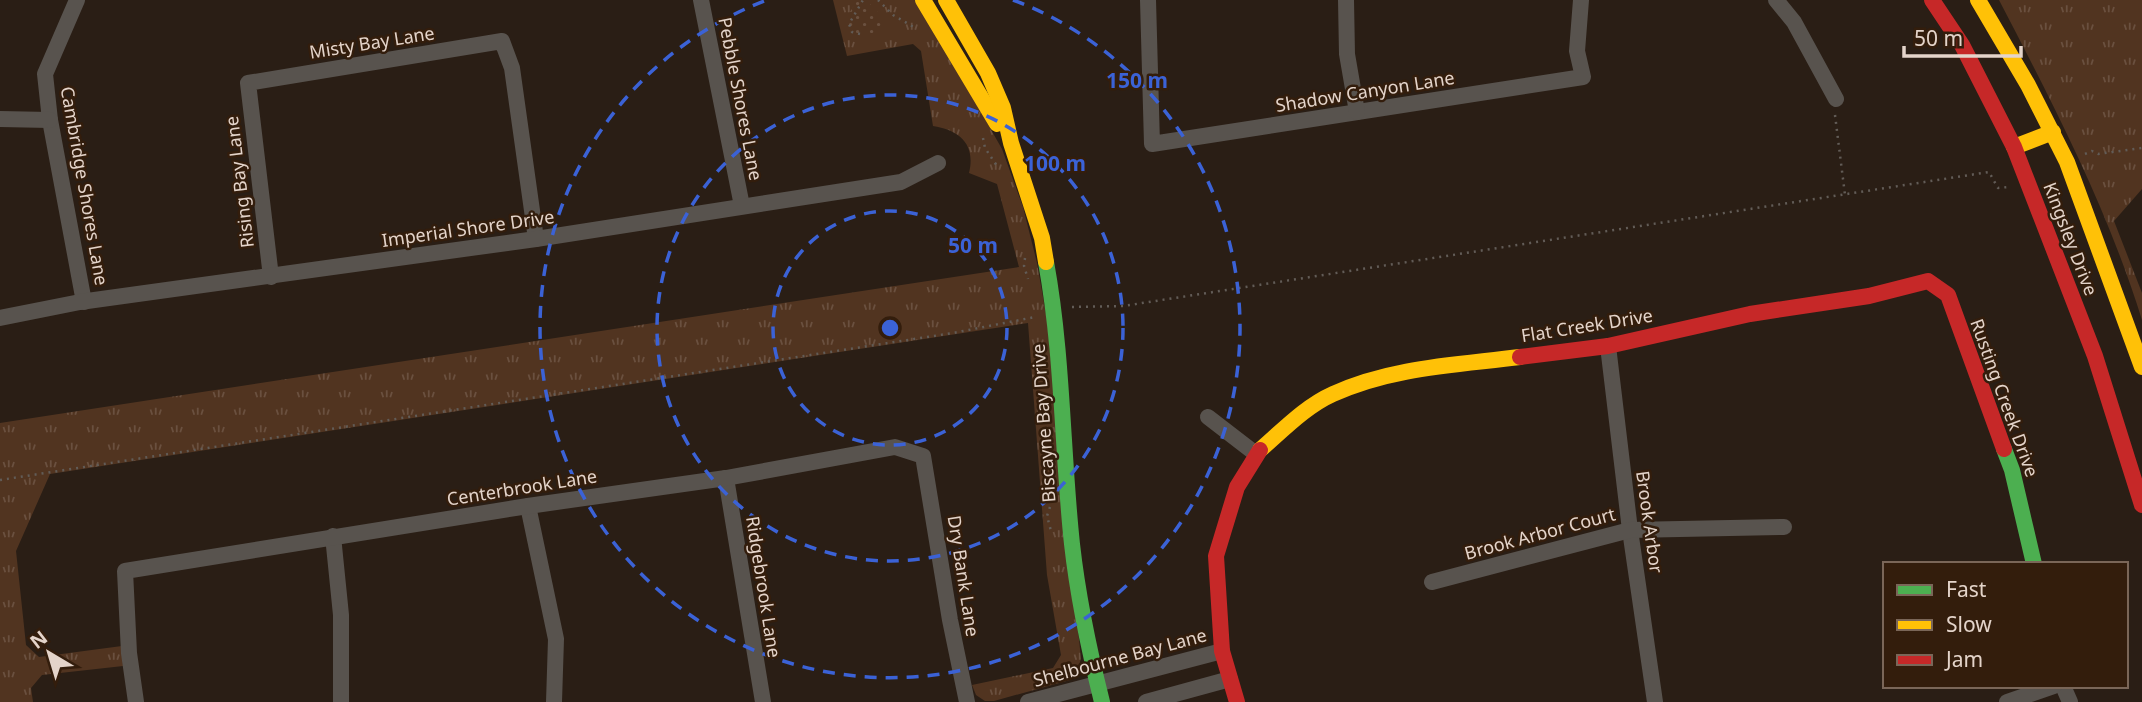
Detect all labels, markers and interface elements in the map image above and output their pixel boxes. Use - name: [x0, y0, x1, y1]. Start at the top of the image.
- scale bar: [1904, 14, 2021, 58]
- street label: Pebble Shores Lane: [713, 15, 769, 183]
- street label: Misty Bay Lane: [308, 20, 436, 64]
- text: 50 m: [1914, 24, 1963, 52]
- street label: Shadow Canyon Lane: [1274, 65, 1456, 117]
- text: 150 m: [1106, 66, 1168, 94]
- street label: Cambridge Shores Lane: [56, 84, 114, 287]
- street label: Rising Bay Lane: [219, 115, 259, 249]
- text: 100 m: [1024, 149, 1086, 177]
- street label: Kingsley Drive: [2038, 179, 2104, 299]
- street label: Imperial Shore Drive: [380, 204, 556, 252]
- text: 50 m: [948, 231, 998, 259]
- street label: Flat Creek Drive: [1519, 303, 1654, 347]
- street label: Rusting Creek Drive: [1965, 315, 2045, 480]
- centre of rings: [878, 316, 902, 340]
- street label: Biscayne Bay Drive: [1025, 343, 1061, 503]
- street label: Centerbrook Lane: [445, 463, 599, 511]
- street label: Brook Arbor: [1631, 469, 1669, 575]
- street label: Brook Arbor Court: [1462, 501, 1618, 565]
- street label: Dry Bank Lane: [943, 513, 985, 638]
- street label: Ridgebrook Lane: [741, 514, 787, 659]
- legend: [1883, 562, 2128, 688]
- text: Fast: [1946, 575, 1987, 603]
- text: Slow: [1946, 610, 1992, 638]
- north arrow: [14, 618, 84, 688]
- street label: Shelbourne Bay Lane: [1030, 622, 1209, 692]
- text: N: [24, 625, 53, 655]
- text: Jam: [1944, 645, 1983, 673]

